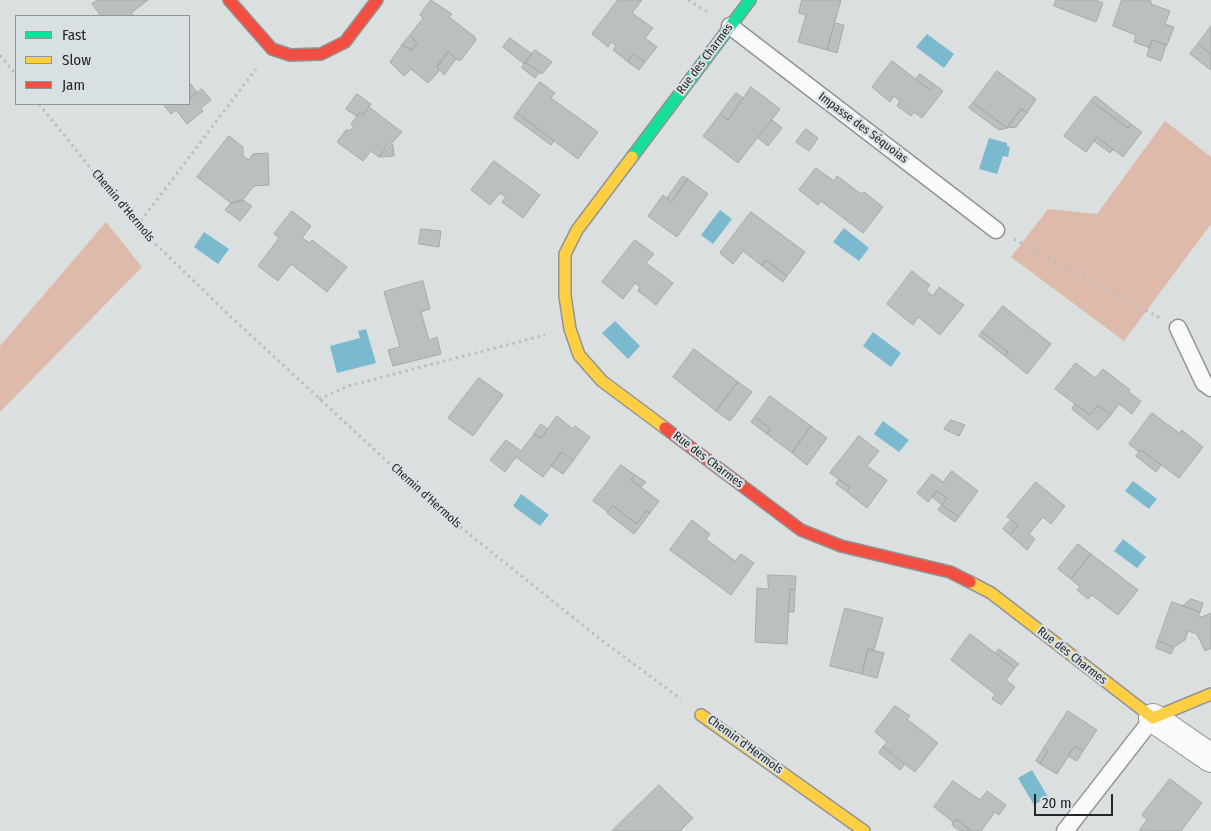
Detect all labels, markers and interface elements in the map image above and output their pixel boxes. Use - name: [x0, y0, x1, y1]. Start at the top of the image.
- legend: [15, 15, 190, 105]
- street label: Rue des Charmes: [674, 21, 736, 97]
- text: Fast: [62, 26, 86, 44]
- text: Slow: [62, 51, 91, 69]
- text: Jam: [62, 76, 85, 94]
- street label: Impasse des Séquoias: [815, 90, 911, 166]
- street label: Chemin d'Hermols: [89, 167, 157, 245]
- street label: Rue des Charmes: [670, 429, 746, 491]
- street label: Chemin d'Hermols: [388, 461, 464, 531]
- street label: Rue des Charmes: [1034, 624, 1110, 688]
- street label: Chemin d'Hermols: [704, 713, 786, 777]
- scale bar: [1036, 784, 1115, 816]
- text: 20 m: [1042, 794, 1072, 812]

